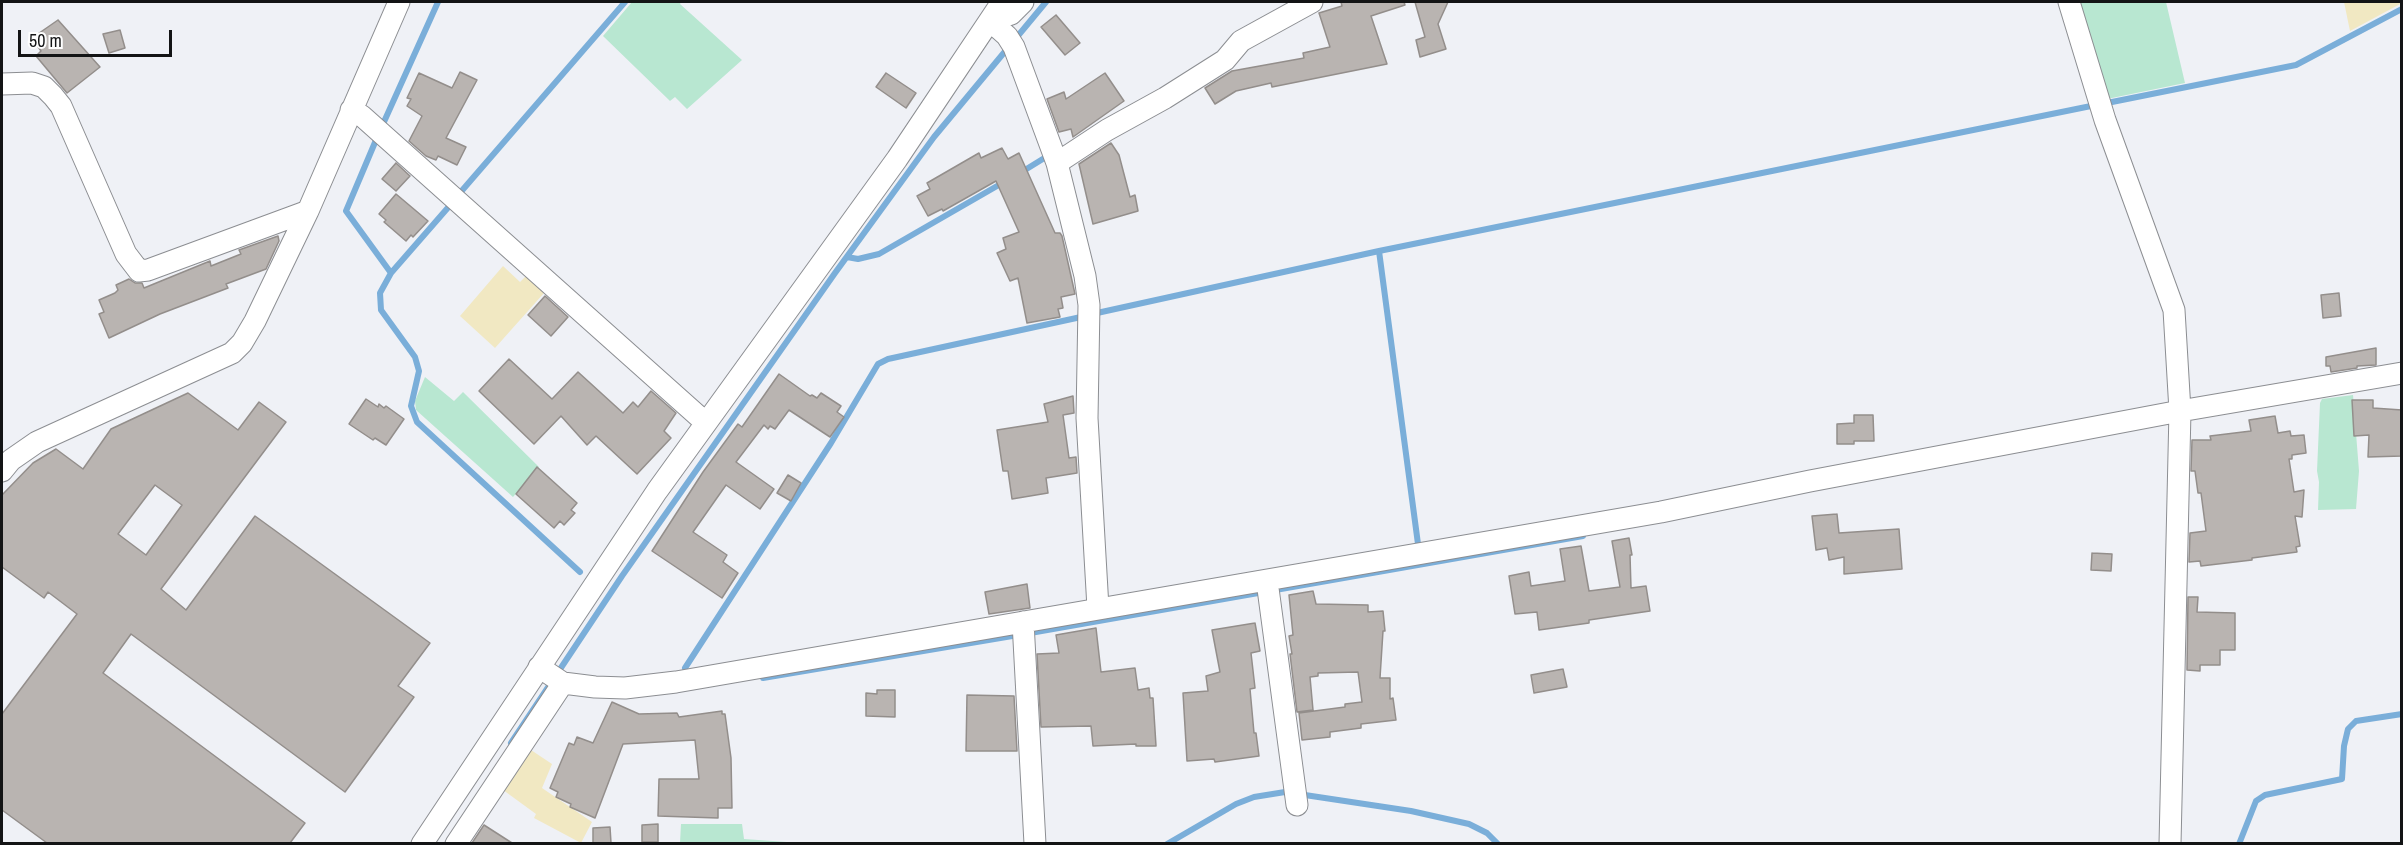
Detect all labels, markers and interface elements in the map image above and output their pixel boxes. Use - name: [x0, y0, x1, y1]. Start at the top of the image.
- scale bar: [21, 18, 176, 56]
- text: 50 m: [29, 28, 62, 53]

